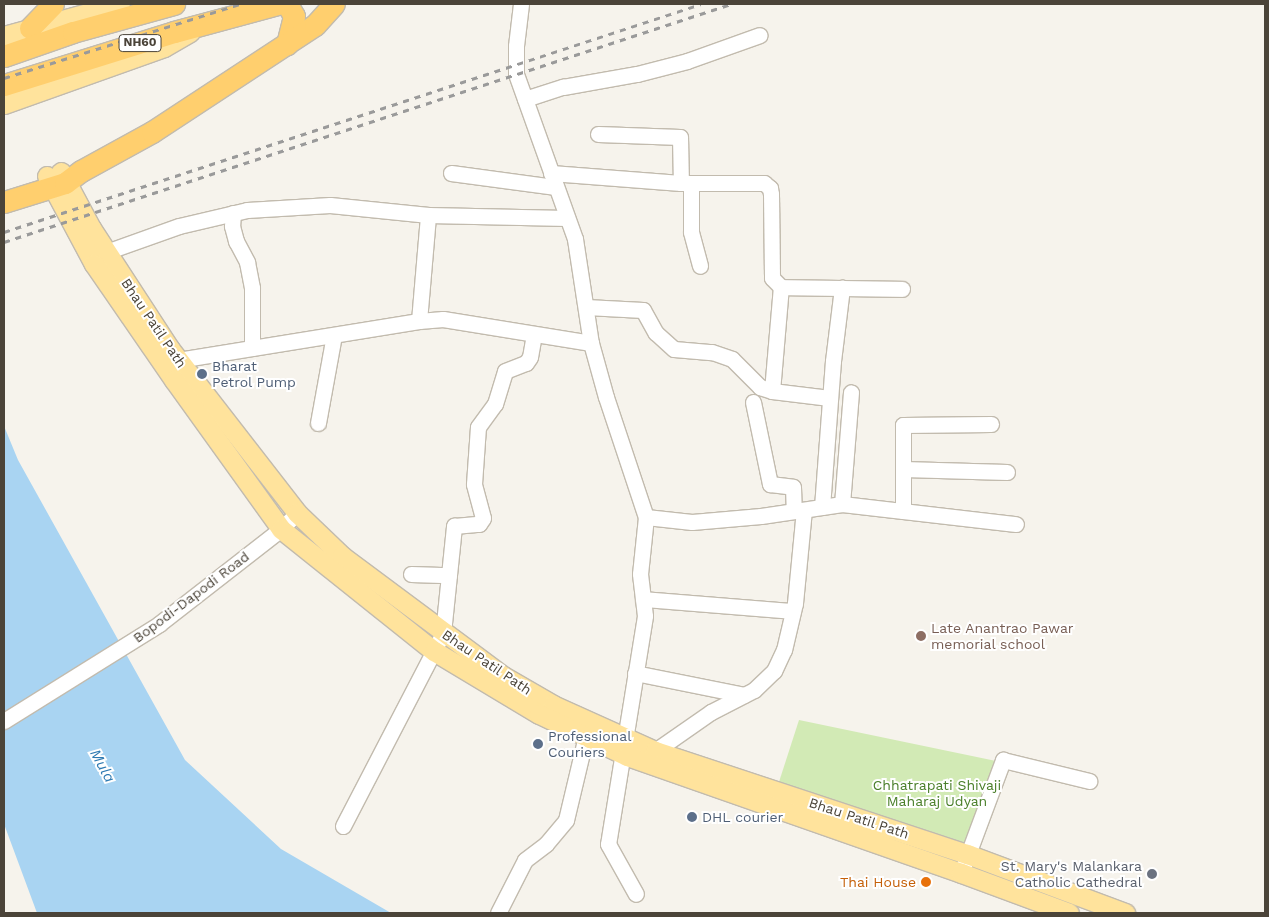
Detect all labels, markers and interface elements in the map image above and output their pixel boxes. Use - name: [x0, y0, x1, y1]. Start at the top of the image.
- road number: NH60: [118, 34, 162, 52]
- street label: Bhau Patil Path: [118, 275, 190, 371]
- place label: Bharat Petrol Pump: [212, 358, 296, 391]
- marker: Bharat Petrol Pump: [196, 368, 208, 380]
- street label: Bopodi-Dapodi Road: [130, 548, 252, 646]
- place label: Late Anantrao Pawar memorial school: [931, 620, 1074, 652]
- street label: Bhau Patil Path: [439, 626, 535, 698]
- marker: Late Anantrao Pawar memorial school: [915, 630, 927, 642]
- place label: Professional Couriers: [548, 728, 631, 760]
- marker: Professional Couriers: [532, 738, 544, 750]
- water label: Mula: [86, 746, 118, 786]
- park label: Chhatrapati Shivaji Maharaj Udyan: [873, 777, 1001, 810]
- street label: Bhau Patil Path: [807, 794, 911, 842]
- place label: DHL courier: [702, 809, 784, 825]
- marker: DHL courier: [686, 811, 698, 823]
- place label: St. Mary's Malankara Catholic Cathedral: [1001, 858, 1142, 890]
- marker: St. Mary's Malankara Catholic Cathedral: [1146, 868, 1158, 880]
- place label: Thai House: [840, 874, 916, 890]
- marker: Thai House: [920, 876, 932, 888]

